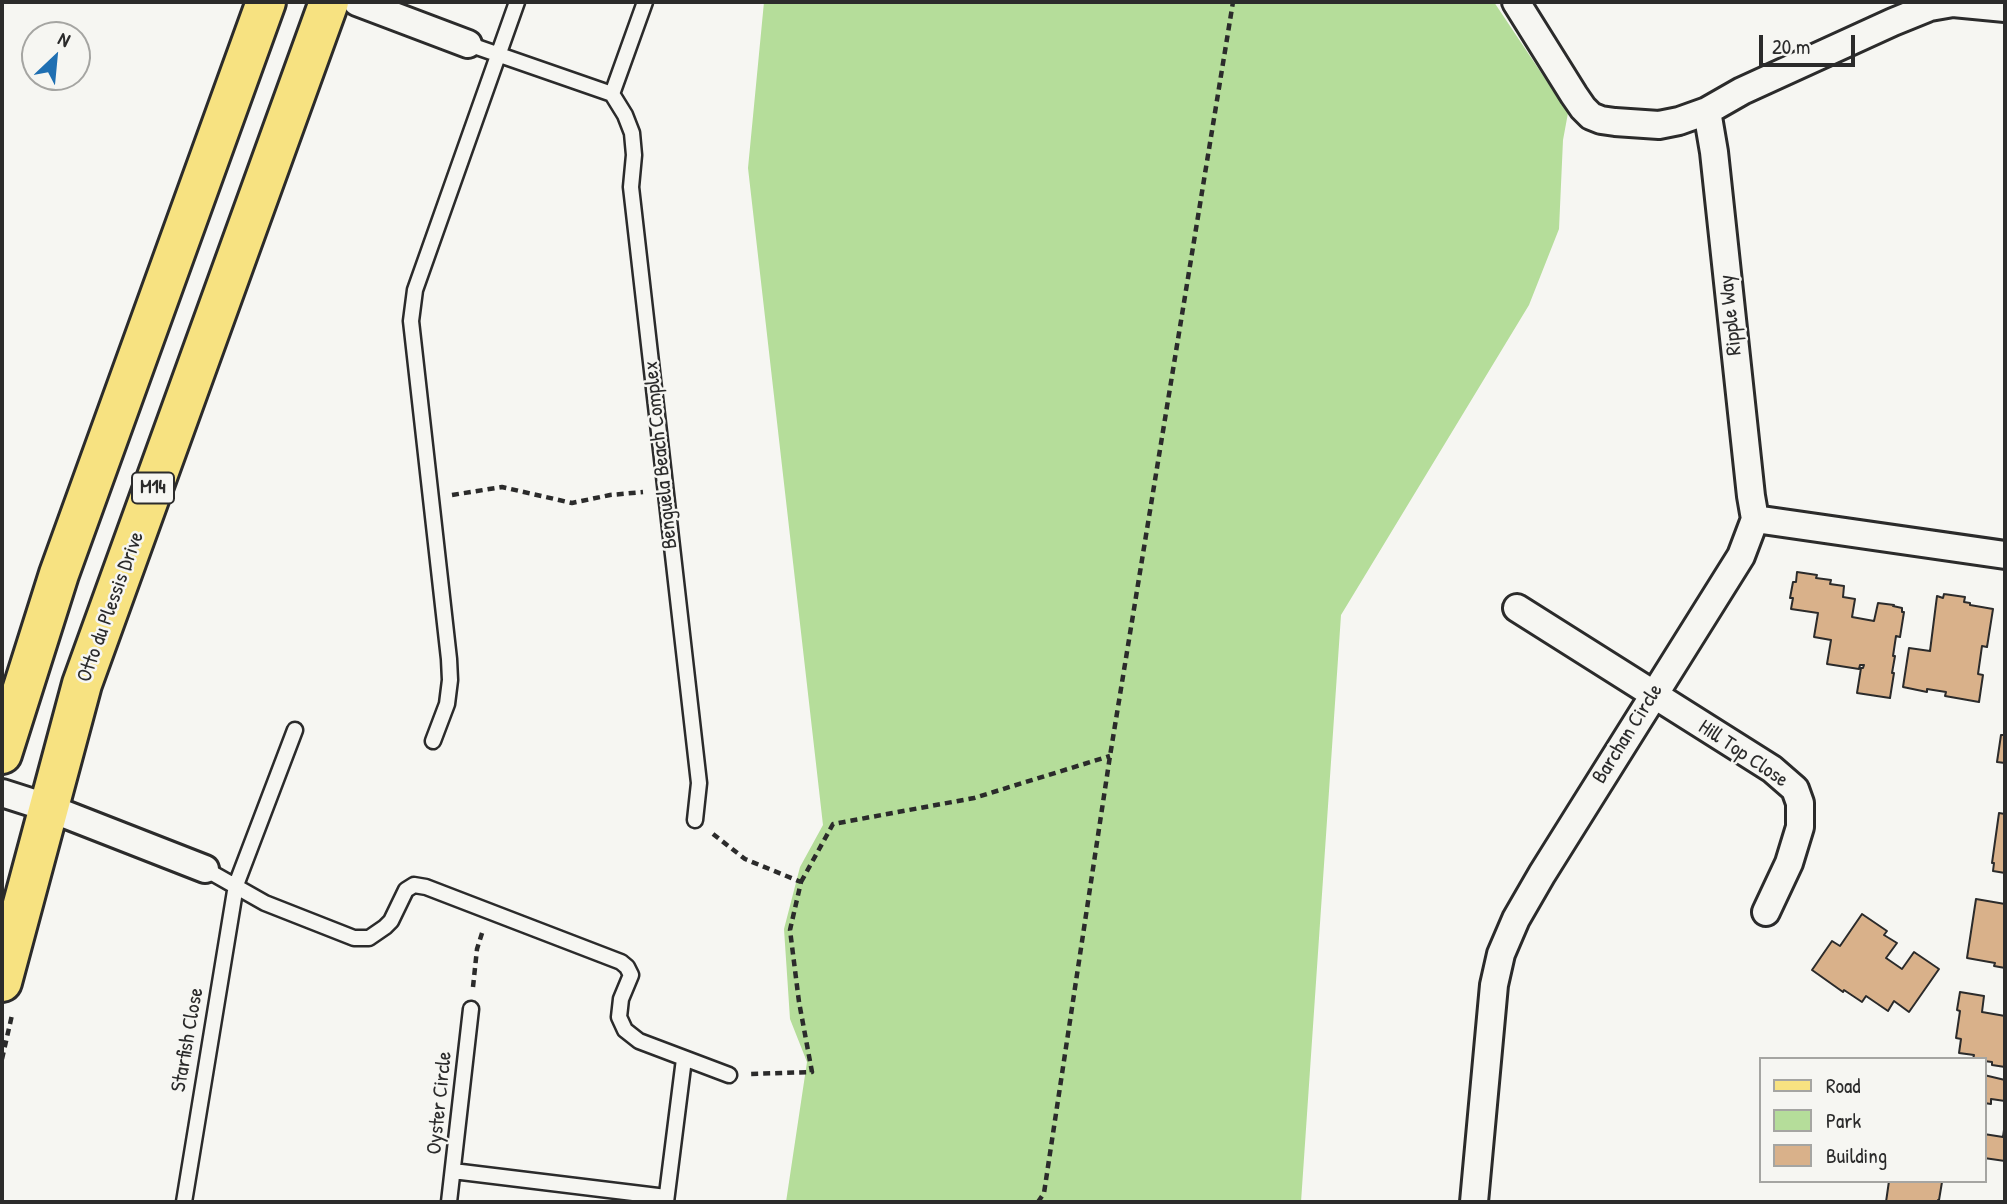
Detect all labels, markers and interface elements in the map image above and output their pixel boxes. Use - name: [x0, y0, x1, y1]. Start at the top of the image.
- north arrow: [21, 21, 91, 91]
- scale bar: [1762, 21, 1858, 65]
- text: N: [54, 25, 75, 53]
- text: 20 m: [1772, 32, 1810, 61]
- street label: Ripple Way: [1714, 273, 1748, 357]
- street label: Benguela Beach Complex: [639, 360, 683, 550]
- road number: M14: [132, 472, 174, 503]
- street label: Otto du Plessis Drive: [72, 528, 150, 686]
- street label: Barchan Circle: [1587, 679, 1669, 789]
- street label: Hill Top Close: [1693, 715, 1793, 793]
- street label: Starfish Close: [166, 986, 210, 1094]
- street label: Oyster Circle: [422, 1050, 458, 1156]
- legend: [1758, 1057, 1986, 1183]
- text: Road: [1826, 1071, 1860, 1100]
- text: Park: [1826, 1106, 1861, 1135]
- text: Building: [1826, 1141, 1887, 1170]

